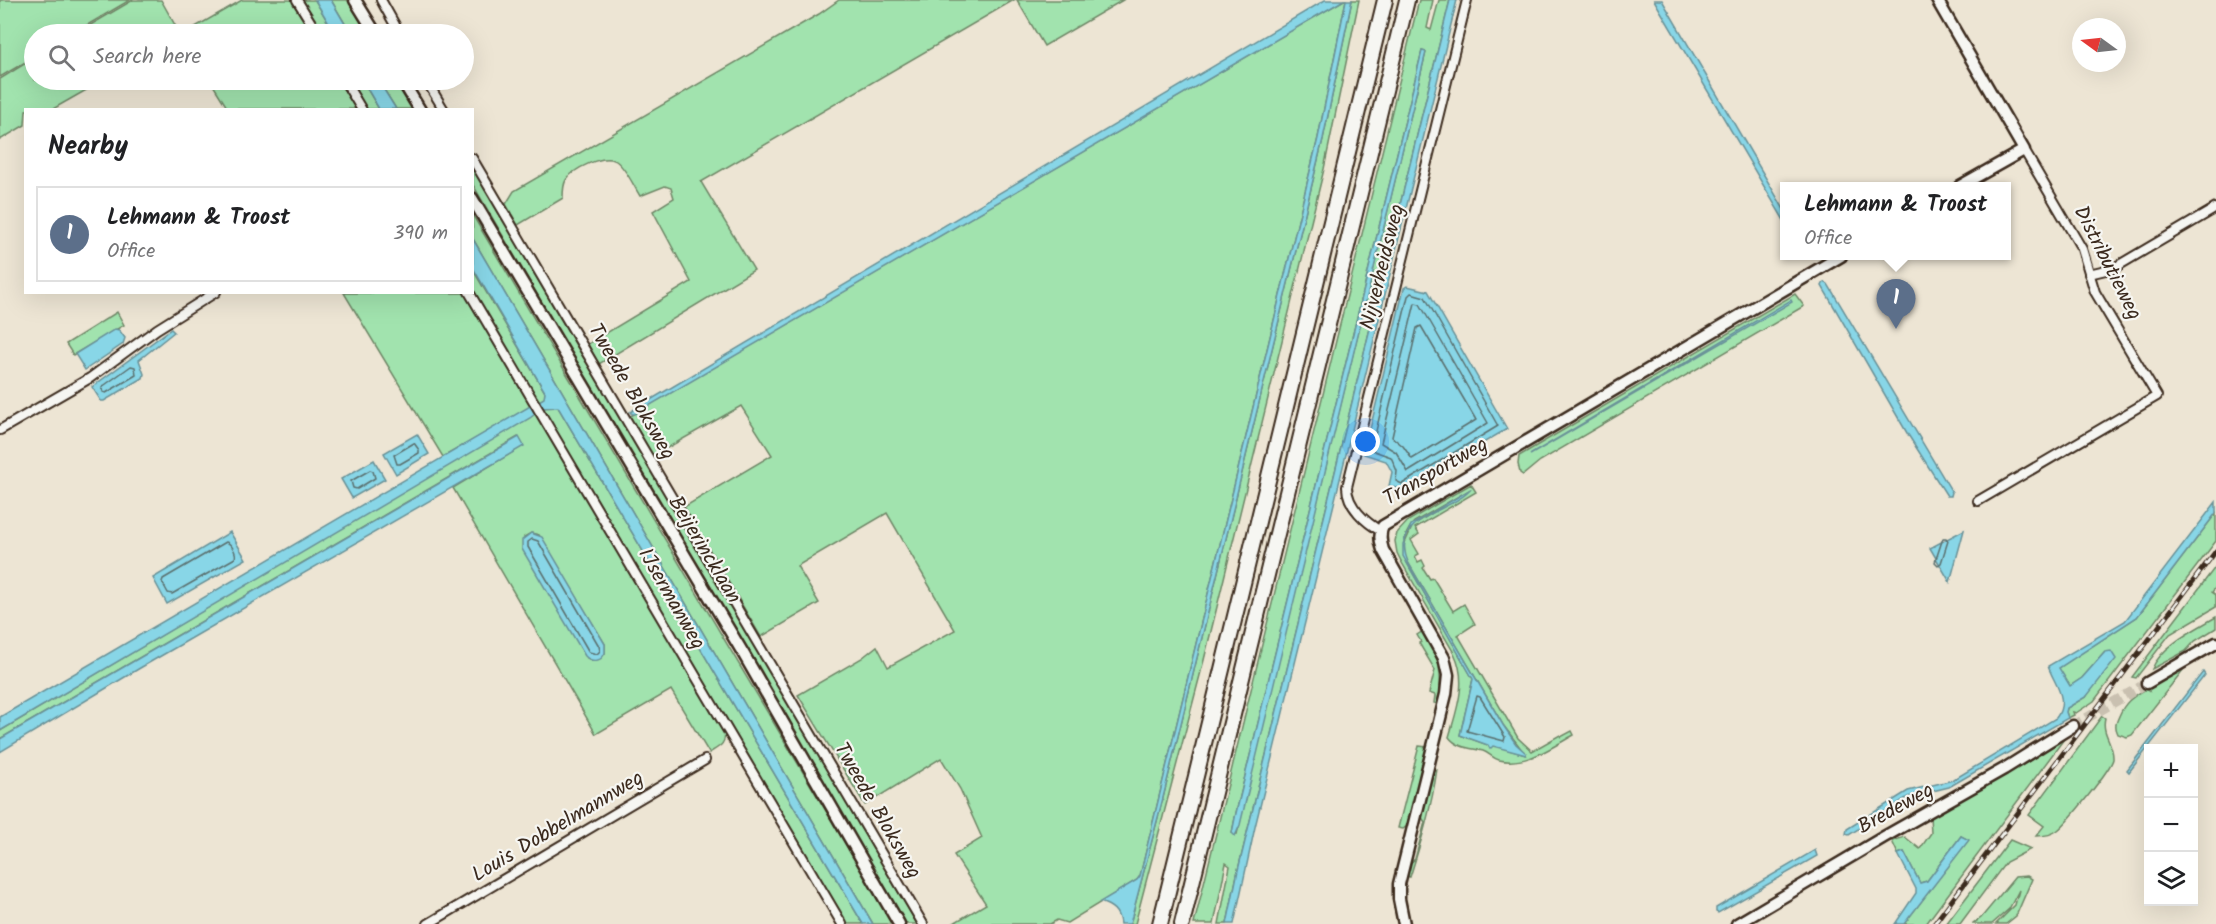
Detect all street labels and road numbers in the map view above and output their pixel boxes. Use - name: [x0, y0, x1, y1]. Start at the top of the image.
- street label: Distributieweg: [2064, 200, 2150, 326]
- street label: Nijverheidsweg: [1351, 201, 1415, 333]
- street label: Tweede Bloksweg: [578, 317, 684, 467]
- street label: Transportweg: [1377, 429, 1495, 515]
- street label: Beijerincklaan: [659, 490, 749, 610]
- street label: IJsermanweg: [628, 542, 714, 656]
- street label: Tweede Bloksweg: [824, 736, 930, 886]
- street label: Louis Dobbelmannweg: [466, 762, 650, 892]
- street label: Bredeweg: [1852, 774, 1940, 844]

